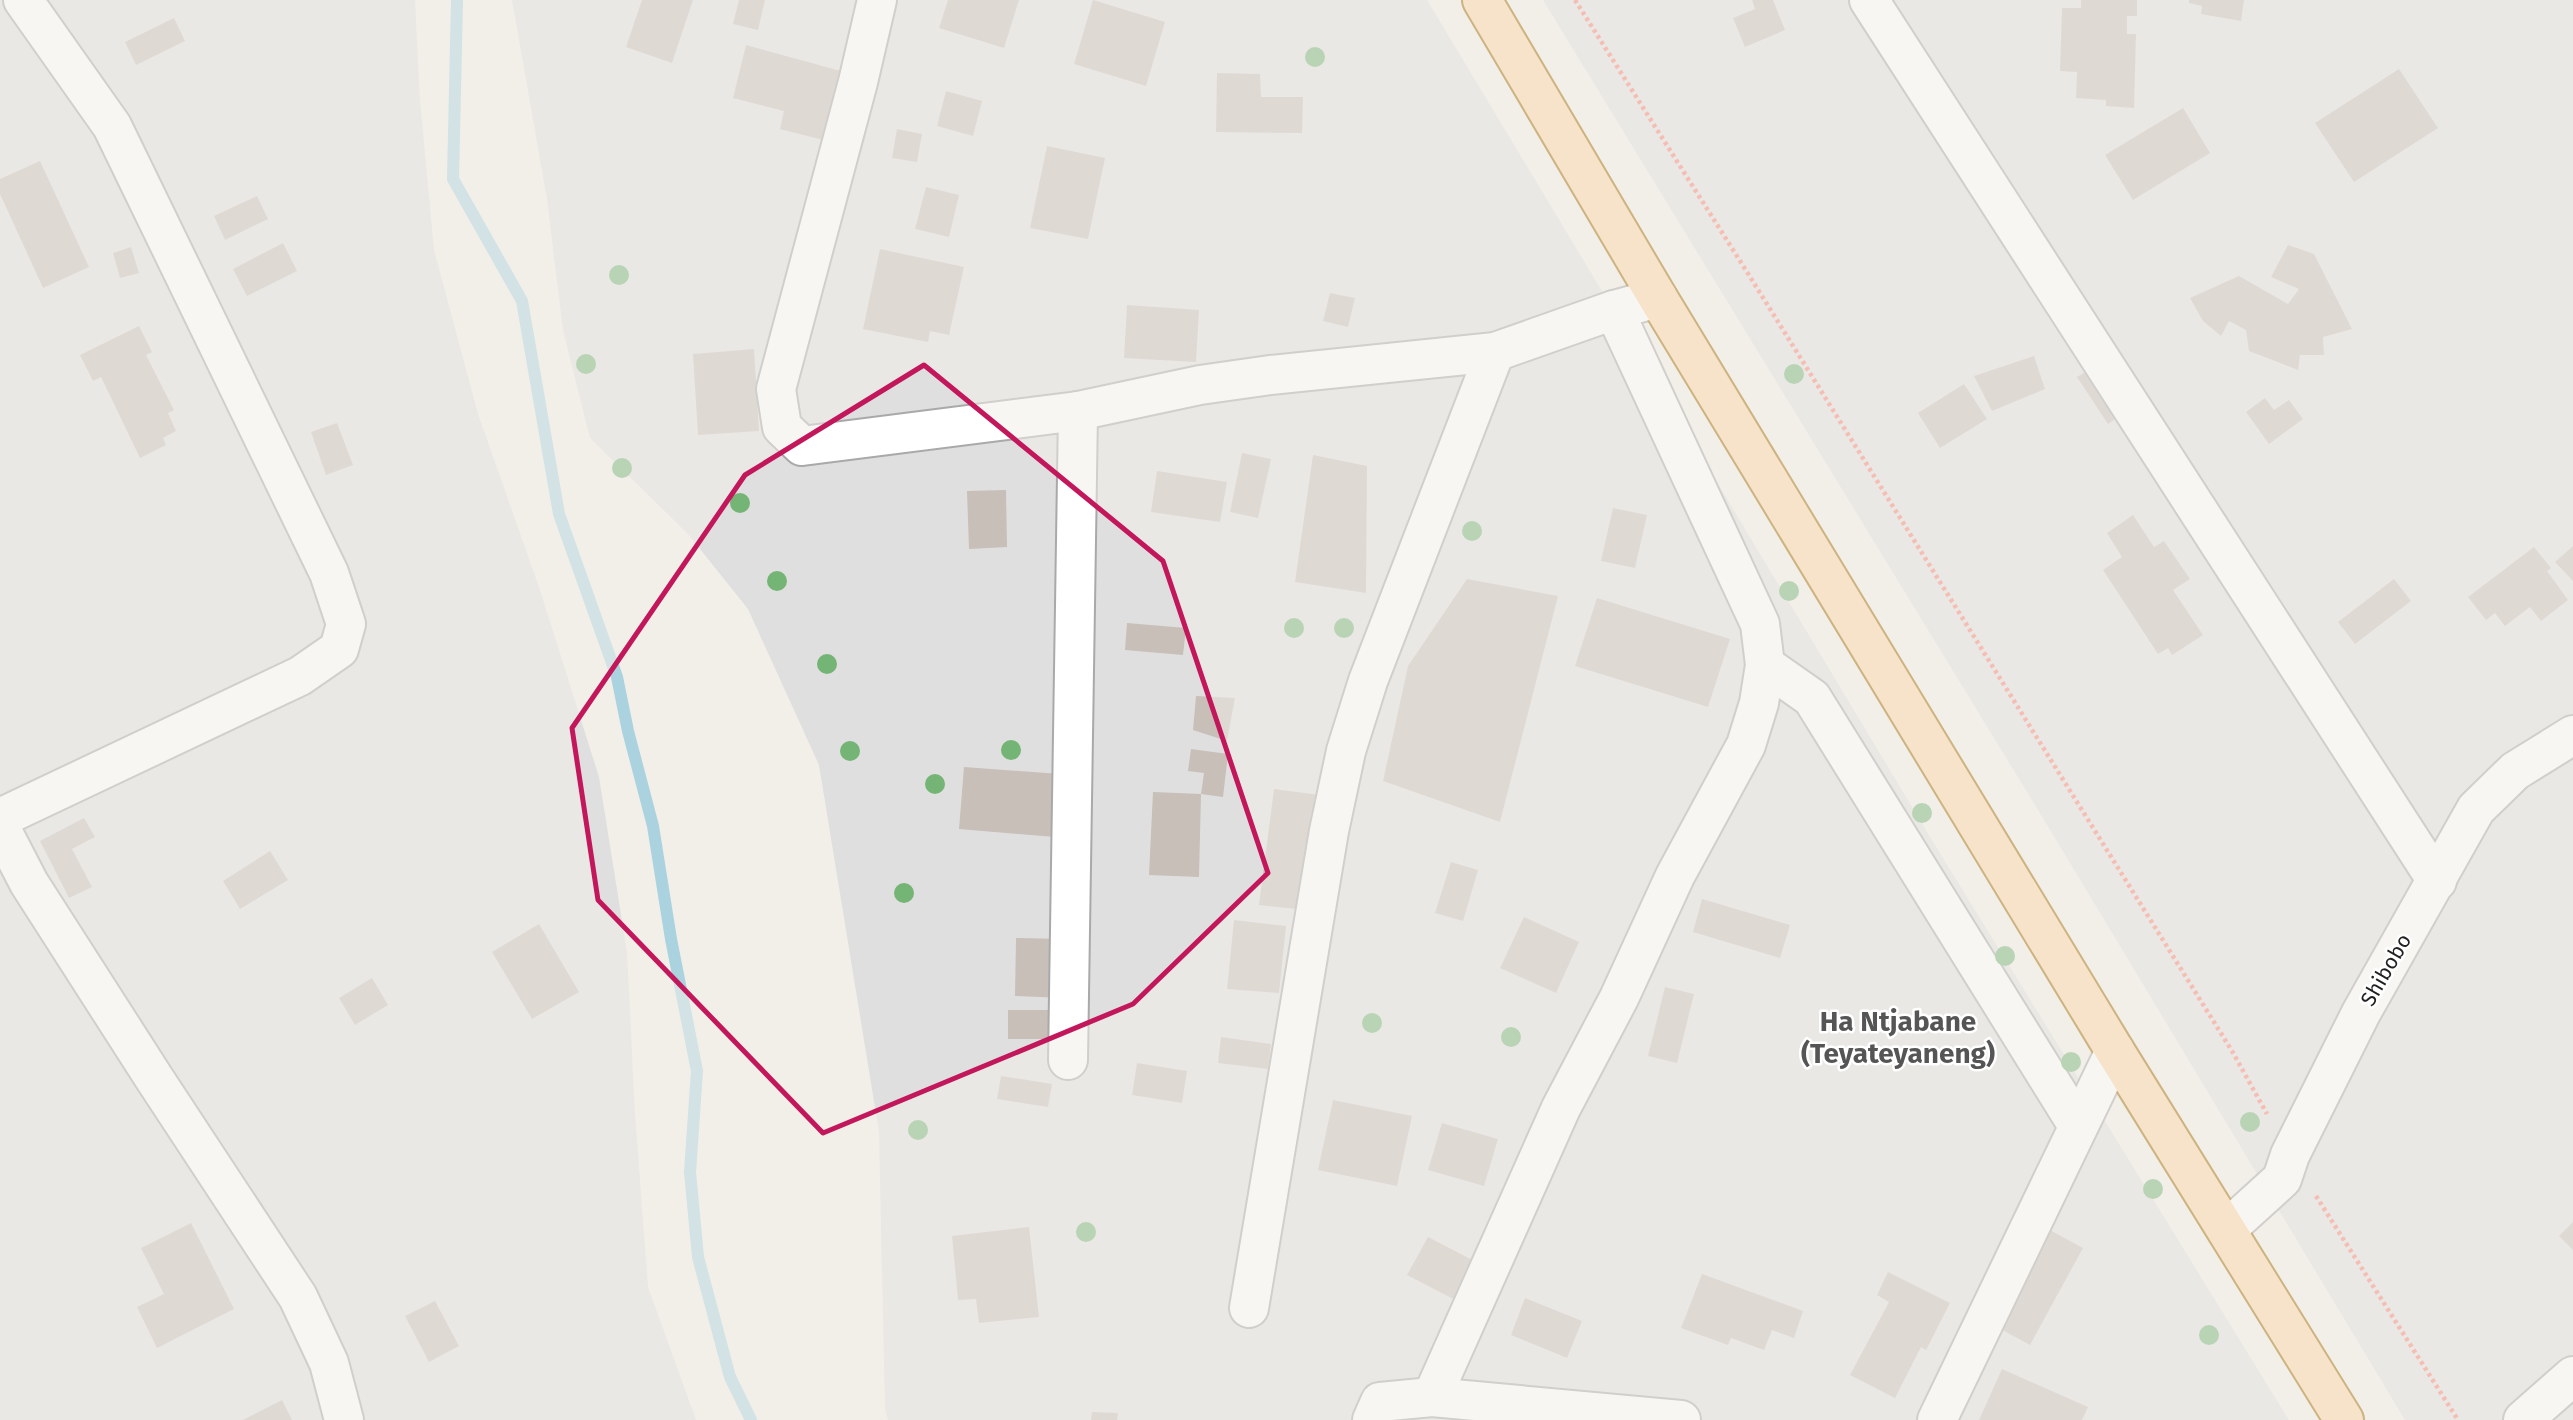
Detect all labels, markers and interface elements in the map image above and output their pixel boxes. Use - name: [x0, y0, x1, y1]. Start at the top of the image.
- street label: Shibobo: [2355, 929, 2417, 1011]
- district label: Ha Ntjabane (Teyateyaneng): [1801, 1005, 1995, 1070]

